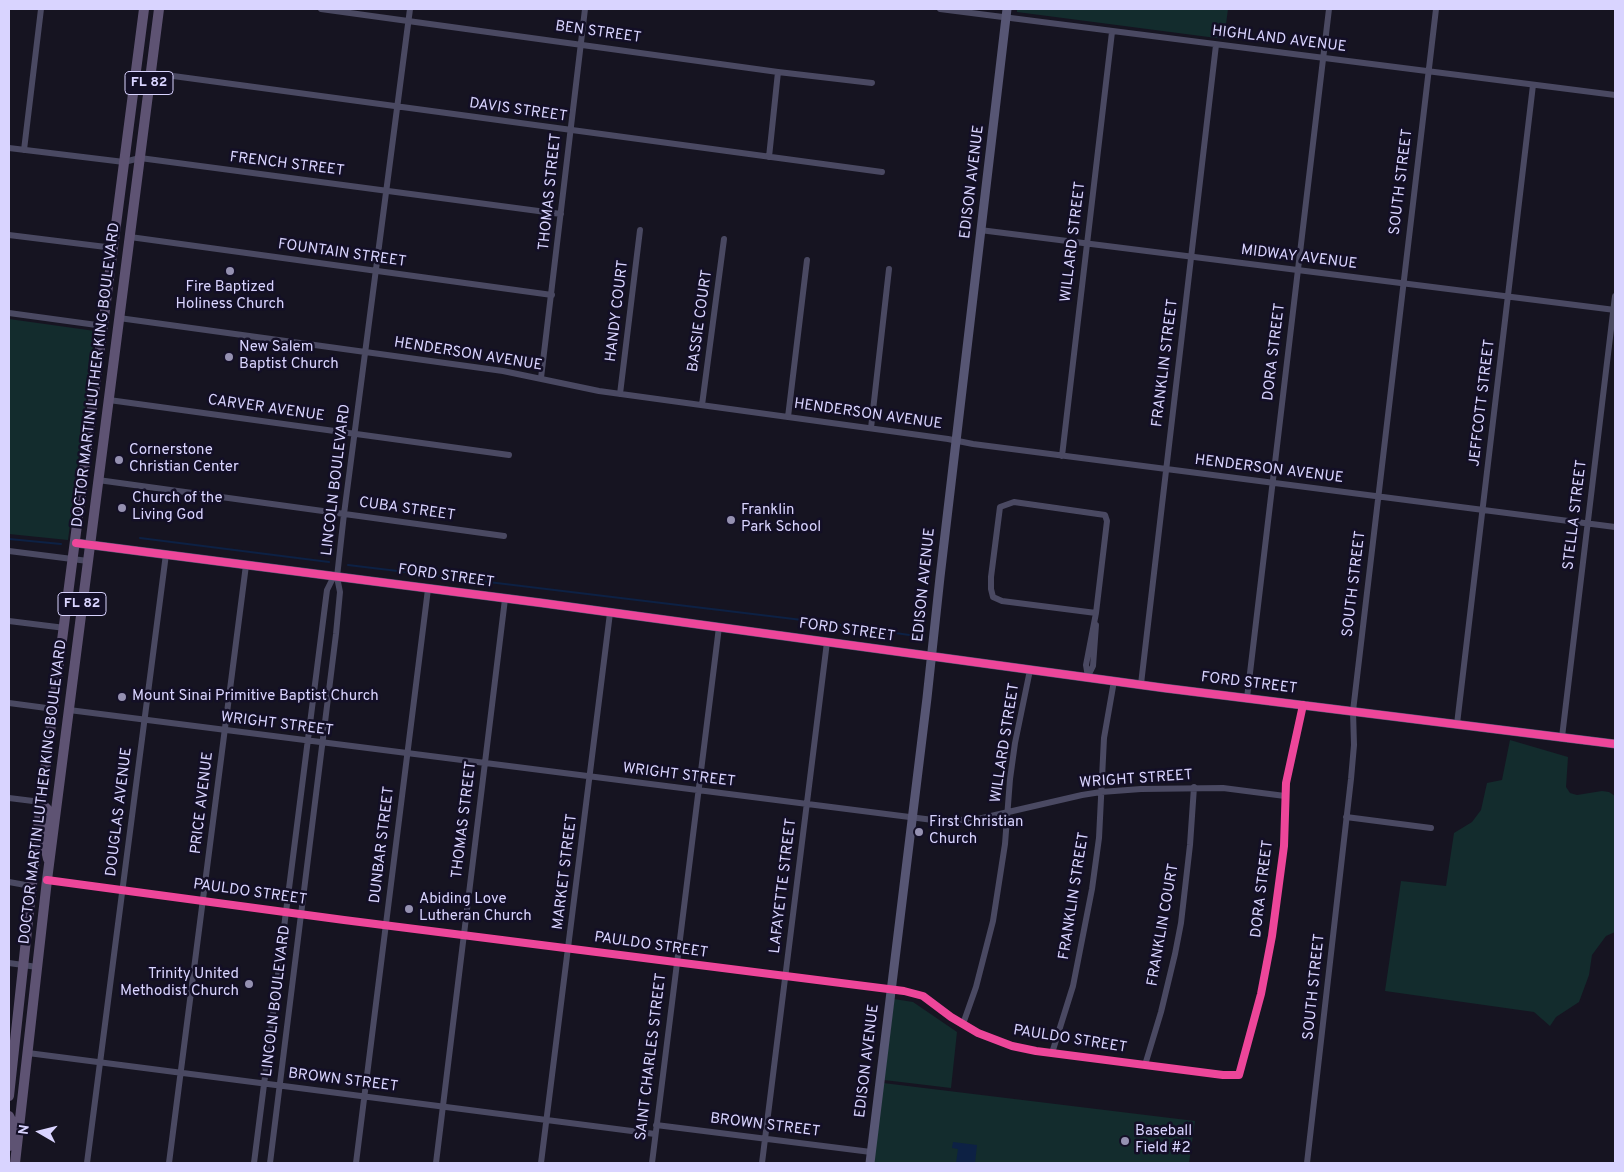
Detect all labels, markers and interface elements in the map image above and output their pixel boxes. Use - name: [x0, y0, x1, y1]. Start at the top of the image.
- street label: BEN STREET: [554, 18, 642, 48]
- street label: HIGHLAND AVENUE: [1211, 23, 1347, 57]
- road number: FL 82: [125, 72, 173, 95]
- street label: DAVIS STREET: [468, 95, 568, 127]
- street label: EDISON AVENUE: [957, 124, 989, 240]
- street label: SOUTH STREET: [1387, 128, 1417, 236]
- street label: THOMAS STREET: [536, 132, 566, 252]
- street label: FRENCH STREET: [229, 149, 345, 181]
- street label: WILLARD STREET: [1058, 181, 1090, 303]
- street label: DOCTOR MARTIN LUTHER KING BOULEVARD: [69, 222, 125, 528]
- street label: FOUNTAIN STREET: [277, 236, 407, 272]
- street label: MIDWAY AVENUE: [1240, 242, 1358, 274]
- street label: HANDY COURT: [603, 259, 633, 363]
- marker: Fire Baptized Holiness Church: [224, 265, 236, 277]
- street label: BASSIE COURT: [685, 269, 717, 373]
- place label: Fire Baptized Holiness Church: [176, 279, 284, 314]
- street label: FRANKLIN STREET: [1149, 298, 1183, 428]
- street label: DORA STREET: [1260, 302, 1290, 402]
- street label: HENDERSON AVENUE: [393, 334, 543, 376]
- street label: JEFFCOTT STREET: [1466, 338, 1500, 468]
- place label: New Salem Baptist Church: [239, 339, 339, 374]
- marker: New Salem Baptist Church: [223, 351, 235, 363]
- street label: CARVER AVENUE: [206, 392, 326, 426]
- street label: HENDERSON AVENUE: [793, 396, 943, 434]
- street label: LINCOLN BOULEVARD: [319, 403, 355, 557]
- place label: Cornerstone Christian Center: [129, 442, 239, 477]
- street label: HENDERSON AVENUE: [1194, 452, 1344, 488]
- marker: Cornerstone Christian Center: [113, 454, 125, 466]
- street label: STELLA STREET: [1560, 459, 1592, 571]
- place label: Church of the Living God: [132, 490, 222, 525]
- street label: CUBA STREET: [358, 494, 456, 526]
- marker: Church of the Living God: [116, 502, 128, 514]
- place label: Franklin Park School: [741, 502, 821, 537]
- marker: Franklin Park School: [725, 514, 737, 526]
- street label: EDISON AVENUE: [910, 527, 940, 643]
- street label: SOUTH STREET: [1340, 530, 1370, 638]
- street label: FORD STREET: [397, 561, 495, 593]
- road number: FL 82: [58, 592, 106, 616]
- street label: FORD STREET: [798, 615, 896, 647]
- street label: DOCTOR MARTIN LUTHER KING BOULEVARD: [16, 639, 72, 945]
- street label: FORD STREET: [1200, 669, 1298, 699]
- street label: WILLARD STREET: [988, 682, 1024, 804]
- place label: Mount Sinai Primitive Baptist Church: [132, 688, 379, 706]
- marker: Mount Sinai Primitive Baptist Church: [116, 691, 128, 703]
- street label: WRIGHT STREET: [219, 709, 335, 741]
- street label: DOUGLAS AVENUE: [103, 746, 137, 878]
- street label: PRICE AVENUE: [188, 751, 218, 855]
- street label: THOMAS STREET: [449, 760, 481, 880]
- street label: WRIGHT STREET: [621, 760, 737, 792]
- street label: WRIGHT STREET: [1079, 767, 1193, 793]
- street label: DUNBAR STREET: [367, 785, 399, 905]
- street label: MARKET STREET: [550, 813, 582, 931]
- place label: First Christian Church: [929, 814, 1024, 849]
- street label: LAFAYETTE STREET: [767, 817, 801, 955]
- marker: First Christian Church: [913, 826, 925, 838]
- street label: FRANKLIN STREET: [1056, 831, 1094, 961]
- street label: DORA STREET: [1248, 839, 1278, 939]
- street label: FRANKLIN COURT: [1144, 862, 1184, 988]
- street label: PAULDO STREET: [192, 876, 308, 910]
- place label: Abiding Love Lutheran Church: [419, 891, 532, 926]
- marker: Abiding Love Lutheran Church: [403, 903, 415, 915]
- street label: LINCOLN BOULEVARD: [259, 924, 295, 1078]
- street label: PAULDO STREET: [593, 929, 709, 963]
- street label: SOUTH STREET: [1300, 933, 1330, 1041]
- place label: Trinity United Methodist Church: [120, 966, 239, 1001]
- street label: SAINT CHARLES STREET: [633, 972, 671, 1142]
- marker: Trinity United Methodist Church: [243, 978, 255, 990]
- street label: EDISON AVENUE: [852, 1003, 884, 1119]
- street label: PAULDO STREET: [1012, 1022, 1128, 1058]
- street label: BROWN STREET: [287, 1065, 399, 1097]
- north arrow: [15, 1107, 65, 1157]
- street label: BROWN STREET: [709, 1110, 821, 1142]
- place label: Baseball Field #2: [1135, 1123, 1192, 1158]
- text: N: [16, 1124, 34, 1136]
- marker: Baseball Field #2: [1119, 1135, 1131, 1147]

